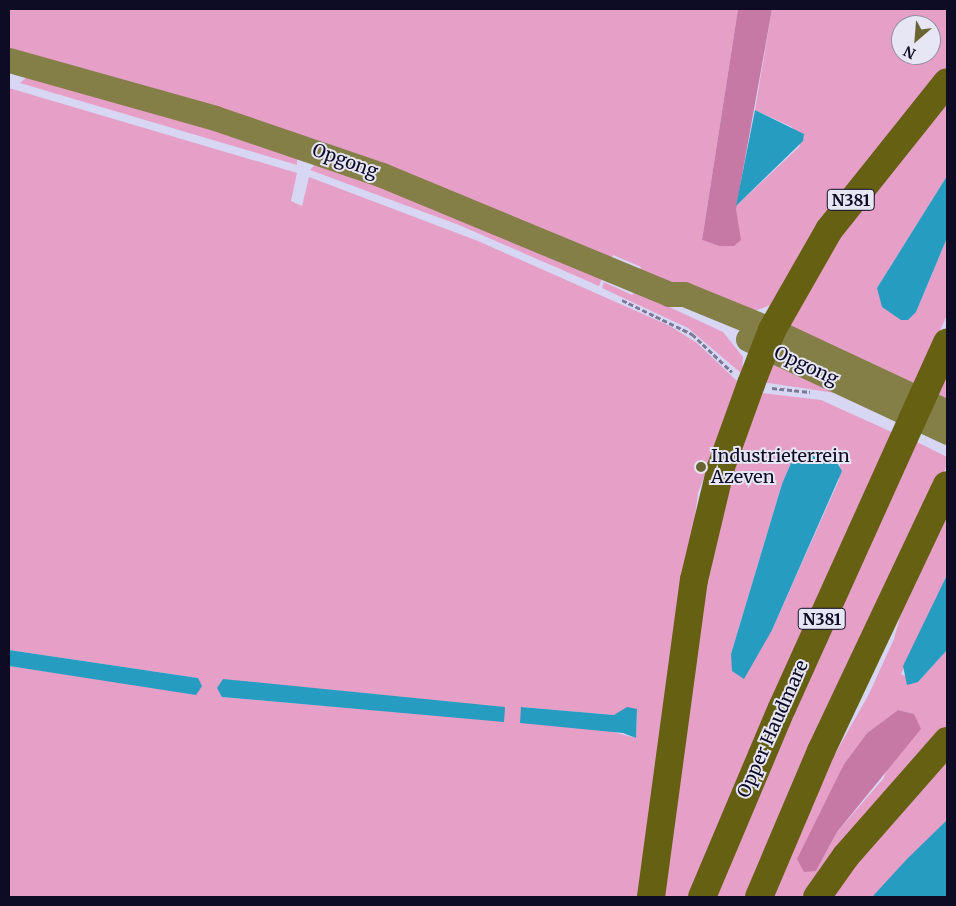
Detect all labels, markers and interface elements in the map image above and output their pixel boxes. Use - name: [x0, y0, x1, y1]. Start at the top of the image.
- north arrow: [891, 15, 941, 65]
- text: N: [901, 42, 919, 63]
- street label: Opgong: [309, 139, 381, 183]
- road number: N381: [826, 186, 876, 214]
- street label: Opgong: [771, 342, 841, 390]
- place label: Industrieterrein Azeven: [711, 446, 850, 488]
- marker: Industrieterrein Azeven: [695, 461, 707, 473]
- road number: N381: [797, 606, 847, 632]
- street label: Opper Haudmare: [733, 657, 813, 801]

